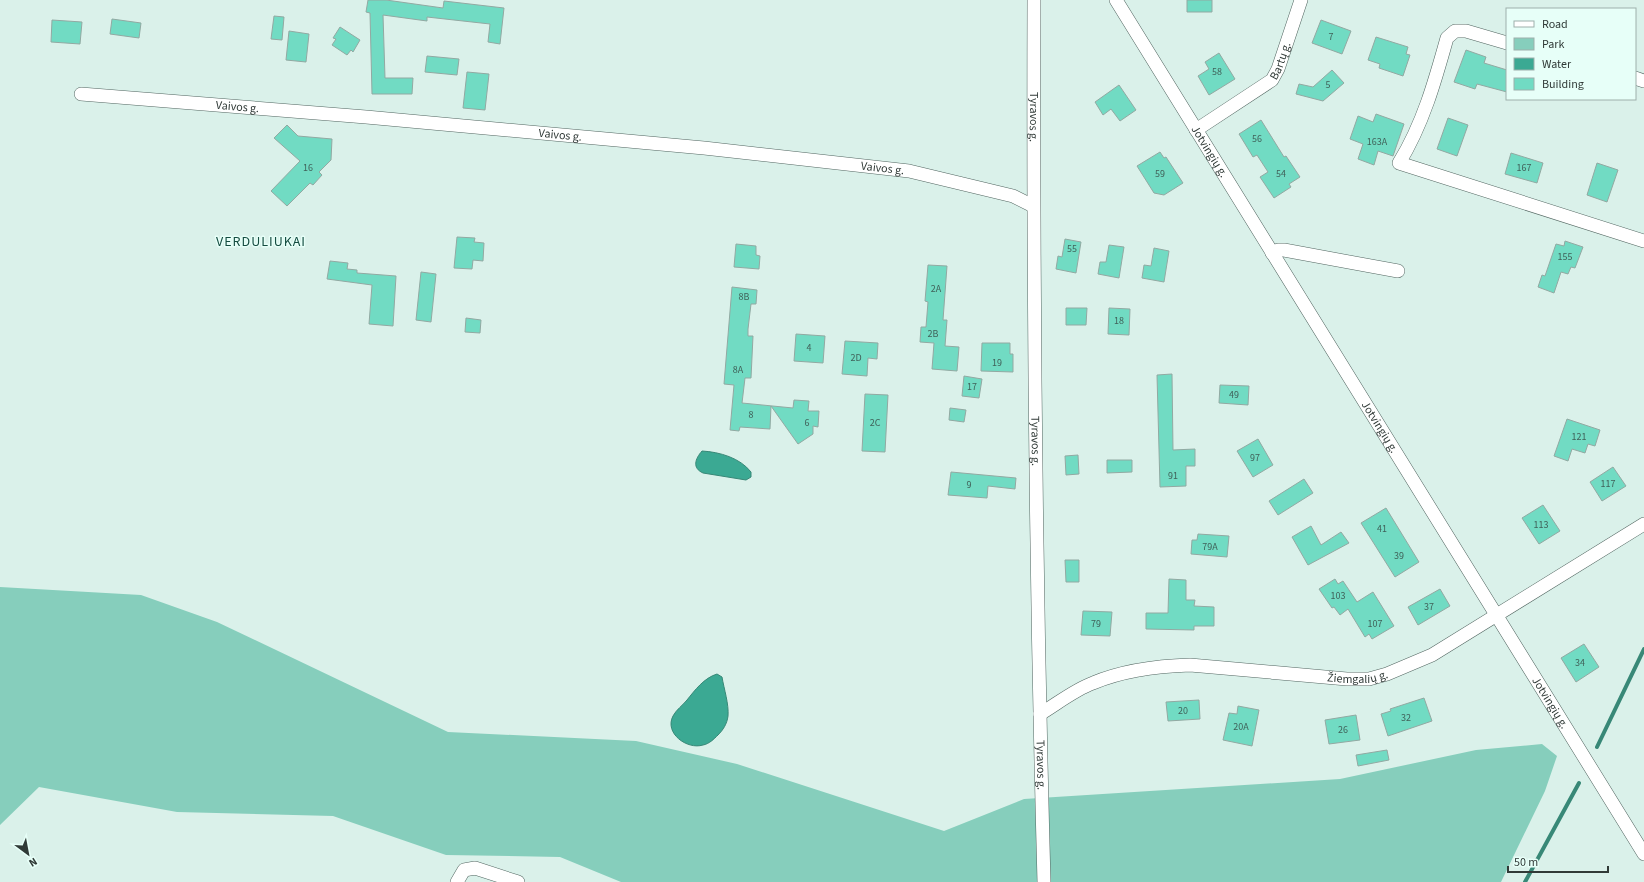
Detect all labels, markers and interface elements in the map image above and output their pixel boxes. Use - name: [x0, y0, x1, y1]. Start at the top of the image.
- legend: [1506, 8, 1636, 100]
- text: Road: [1542, 16, 1568, 33]
- house number: 7: [1329, 30, 1334, 44]
- text: Park: [1542, 36, 1564, 53]
- street label: Bartų g.: [1265, 40, 1295, 83]
- text: Water: [1542, 56, 1572, 73]
- house number: 58: [1212, 65, 1222, 79]
- text: Building: [1542, 76, 1584, 93]
- house number: 5: [1326, 78, 1331, 92]
- street label: Tyravos g.: [1025, 92, 1042, 142]
- street label: Vaivos g.: [215, 96, 260, 117]
- street label: Jotvingių g.: [1187, 122, 1232, 181]
- street label: Vaivos g.: [538, 124, 583, 145]
- house number: 56: [1252, 132, 1262, 146]
- house number: 163A: [1367, 135, 1388, 149]
- street label: Vaivos g.: [860, 157, 905, 179]
- house number: 16: [303, 161, 313, 175]
- house number: 167: [1517, 161, 1531, 175]
- house number: 59: [1155, 167, 1165, 181]
- house number: 54: [1276, 167, 1286, 181]
- district label: VERDULIUKAI: [216, 232, 306, 252]
- house number: 55: [1067, 242, 1077, 256]
- house number: 155: [1558, 250, 1572, 264]
- house number: 2A: [931, 282, 942, 296]
- house number: 8B: [739, 290, 750, 304]
- house number: 18: [1114, 314, 1124, 328]
- house number: 2B: [928, 327, 939, 341]
- house number: 4: [807, 341, 812, 355]
- house number: 2D: [850, 351, 862, 365]
- house number: 19: [992, 356, 1002, 370]
- house number: 8A: [733, 363, 744, 377]
- house number: 17: [967, 380, 977, 394]
- house number: 49: [1229, 388, 1239, 402]
- street label: Jotvingių g.: [1357, 398, 1403, 456]
- house number: 8: [749, 408, 754, 422]
- house number: 6: [805, 416, 810, 430]
- house number: 2C: [870, 416, 881, 430]
- street label: Tyravos g.: [1027, 416, 1044, 466]
- house number: 121: [1572, 430, 1586, 444]
- house number: 97: [1250, 451, 1260, 465]
- house number: 91: [1168, 469, 1178, 483]
- house number: 117: [1601, 477, 1615, 491]
- house number: 9: [967, 478, 972, 492]
- house number: 113: [1534, 518, 1548, 532]
- house number: 41: [1377, 522, 1387, 536]
- house number: 79A: [1202, 540, 1218, 554]
- house number: 39: [1394, 549, 1404, 563]
- house number: 103: [1331, 589, 1345, 603]
- house number: 37: [1424, 600, 1434, 614]
- house number: 79: [1091, 617, 1101, 631]
- house number: 107: [1368, 617, 1382, 631]
- house number: 34: [1575, 656, 1585, 670]
- street label: Žiemgalių g.: [1326, 666, 1390, 688]
- street label: Jotvingių g.: [1528, 673, 1573, 732]
- house number: 20: [1178, 704, 1188, 718]
- house number: 32: [1401, 711, 1411, 725]
- house number: 20A: [1233, 720, 1249, 734]
- house number: 26: [1338, 723, 1348, 737]
- street label: Tyravos g.: [1032, 740, 1050, 790]
- north arrow: [8, 834, 48, 874]
- scale bar: [1508, 848, 1608, 874]
- text: N: [26, 854, 40, 870]
- text: 50 m: [1514, 854, 1538, 871]

